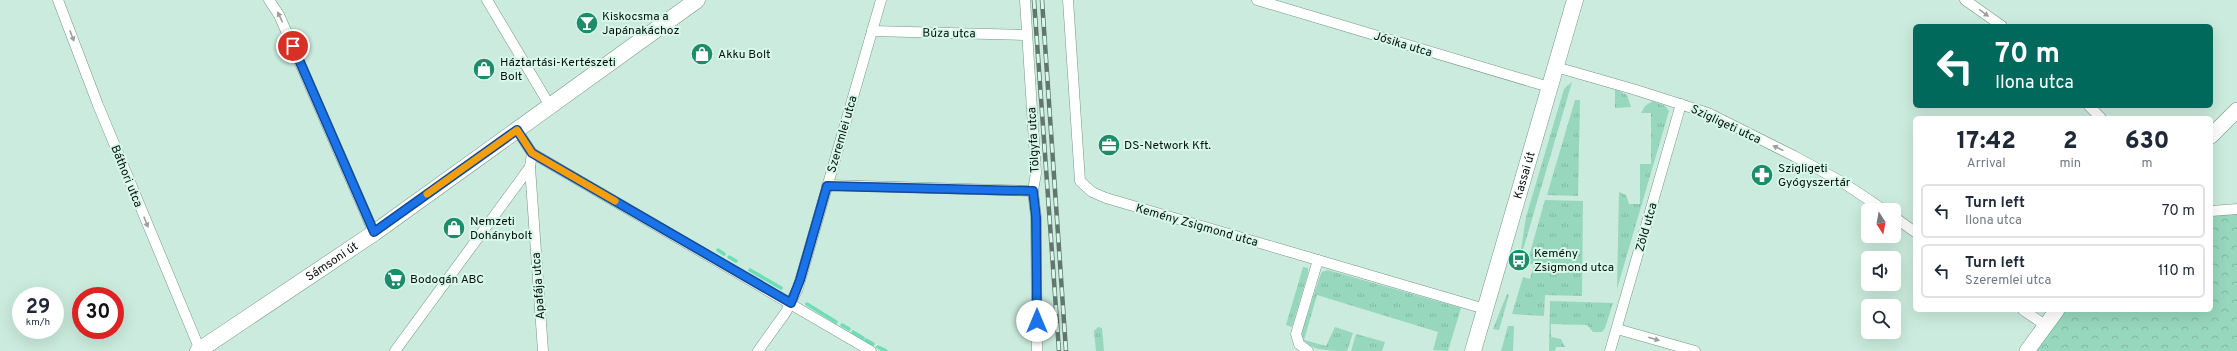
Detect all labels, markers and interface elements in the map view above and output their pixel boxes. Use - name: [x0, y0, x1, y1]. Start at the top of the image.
- place label: Kiskocsma a Japánakáchoz: [602, 9, 680, 39]
- one-way arrow: [1978, 9, 1989, 17]
- bar icon: Kiskocsma a Japánakáchoz: [574, 10, 600, 36]
- one-way arrow: [277, 11, 283, 23]
- street label: Búza utca: [922, 26, 976, 42]
- street label: Jósika utca: [1371, 28, 1434, 61]
- pin: [276, 29, 310, 63]
- one-way arrow: [69, 31, 75, 43]
- icon: arrive: [282, 35, 304, 57]
- text: 70 m: [1995, 37, 2060, 73]
- icon: left: [1929, 40, 1981, 92]
- shop icon: Akku Bolt: [689, 41, 715, 67]
- place label: Akku Bolt: [718, 47, 771, 63]
- place label: Háztartási-Kertészeti Bolt: [500, 55, 616, 85]
- shop icon: Háztartási-Kertészeti Bolt: [471, 56, 497, 82]
- text: Ilona utca: [1995, 72, 2074, 95]
- street label: Szeremlei utca: [824, 94, 862, 175]
- street label: Szigligeti utca: [1688, 102, 1763, 148]
- street label: Tölgyfa utca: [1024, 107, 1044, 173]
- text: 17:42: [1957, 127, 2016, 157]
- text: 2: [2063, 127, 2078, 157]
- text: 630: [2125, 127, 2169, 157]
- office icon: DS-Network Kft.: [1096, 132, 1122, 158]
- place label: DS-Network Kft.: [1124, 138, 1211, 154]
- street label: Báthori utca: [106, 143, 146, 210]
- one-way arrow: [1773, 145, 1784, 151]
- street label: Kassai út: [1511, 150, 1540, 201]
- text: Arrival: [1967, 156, 2006, 172]
- text: min: [2059, 156, 2081, 172]
- text: m: [2142, 156, 2153, 172]
- place label: Szigligeti Gyógyszertár: [1778, 161, 1851, 191]
- pharmacy icon: Szigligeti Gyógyszertár: [1749, 162, 1775, 188]
- text: Turn left: [1965, 194, 2025, 213]
- icon: left: [1931, 200, 1953, 222]
- street label: Kemény Zsigmond utca: [1134, 201, 1260, 251]
- street label: Zöld utca: [1632, 201, 1662, 254]
- text: 70 m: [2162, 202, 2195, 221]
- north arrow: [1861, 203, 1901, 243]
- map controls: [1861, 203, 1901, 339]
- text: Ilona utca: [1965, 213, 2022, 229]
- place label: Nemzeti Dohánybolt: [470, 214, 532, 244]
- shop icon: Nemzeti Dohánybolt: [441, 215, 467, 241]
- one-way arrow: [144, 217, 150, 229]
- street label: Sámsoni út: [303, 239, 362, 285]
- place label: Kemény Zsigmond utca: [1534, 246, 1614, 276]
- bus stop icon: Kemény Zsigmond utca: [1506, 247, 1532, 273]
- button: sound: [1861, 251, 1901, 291]
- street label: Apafája utca: [529, 252, 549, 320]
- text: Turn left: [1965, 254, 2025, 273]
- icon: left: [1931, 260, 1953, 282]
- text: 110 m: [2158, 262, 2195, 281]
- supermarket icon: Bodogán ABC: [382, 266, 408, 292]
- place label: Bodogán ABC: [410, 272, 484, 288]
- text: Szeremlei utca: [1965, 273, 2051, 289]
- speed limit sign: 30: [72, 287, 124, 339]
- text: 29: [26, 295, 50, 321]
- button: search: [1861, 299, 1901, 339]
- position arrow: [1016, 300, 1058, 342]
- text: km/h: [26, 316, 50, 329]
- one-way arrow: [1649, 336, 1661, 342]

